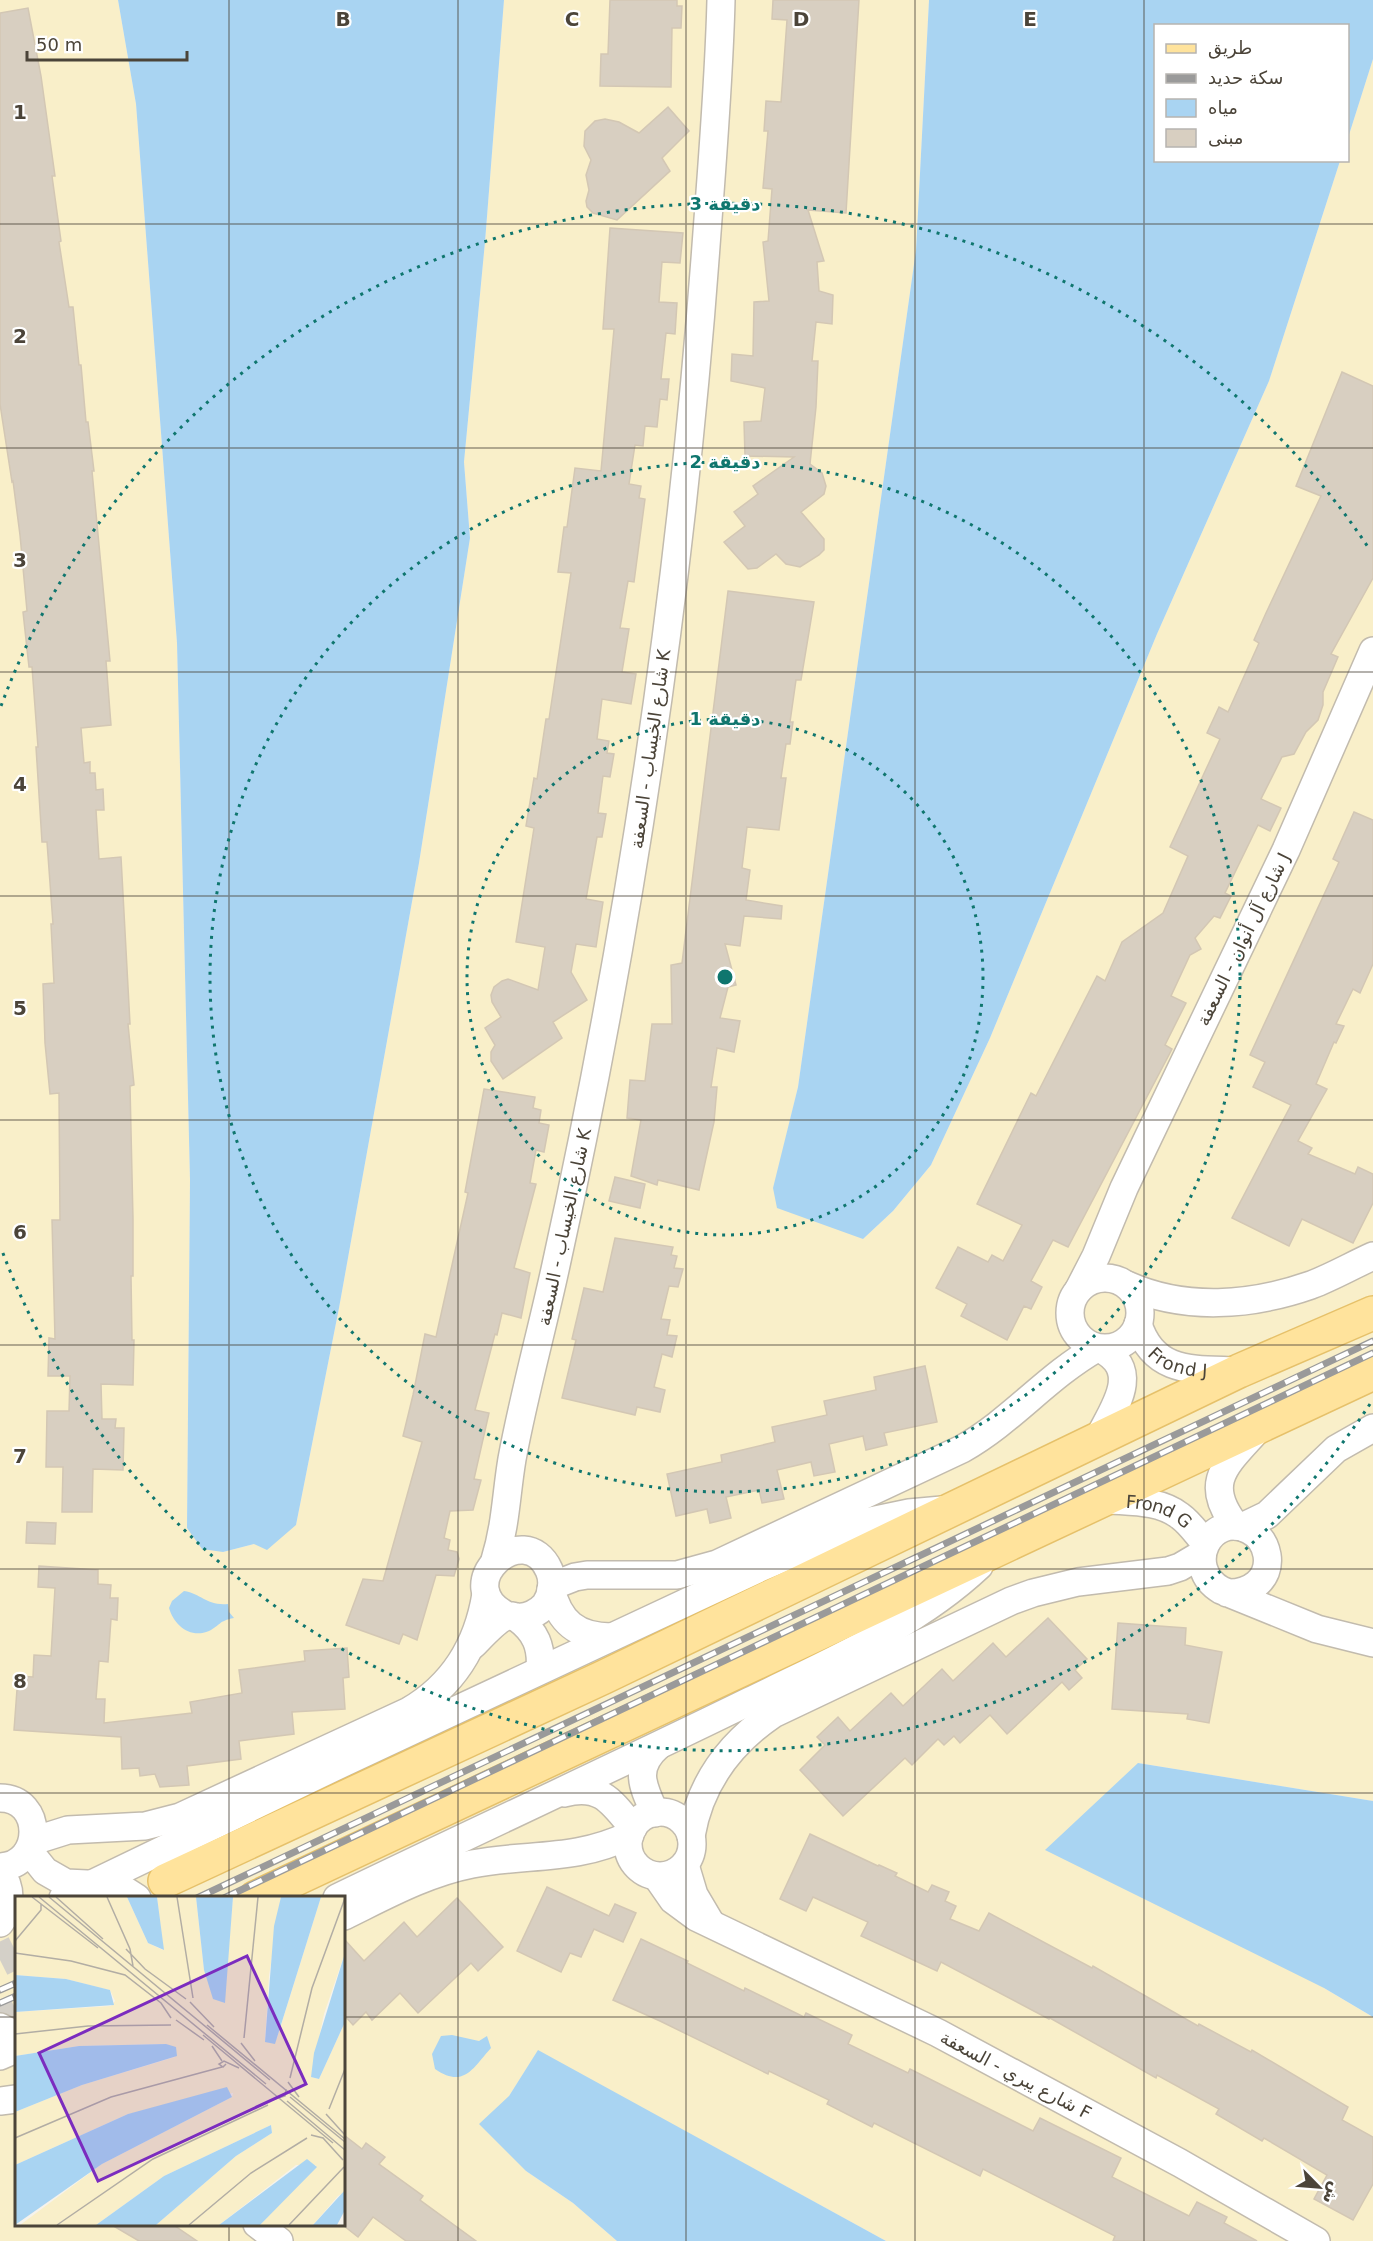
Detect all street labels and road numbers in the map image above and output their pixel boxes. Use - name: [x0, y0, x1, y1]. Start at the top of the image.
- street label: شارع الخيساب - السعفة K: [626, 647, 676, 850]
- street label: شارع آل أنوان - السعفة J: [1191, 849, 1295, 1029]
- street label: شارع الخيساب - السعفة K: [533, 1125, 596, 1328]
- street label: Frond J: [1144, 1342, 1208, 1381]
- street label: Frond G: [1125, 1490, 1197, 1532]
- street label: شارع يبري - السعفة F: [936, 2026, 1095, 2125]

